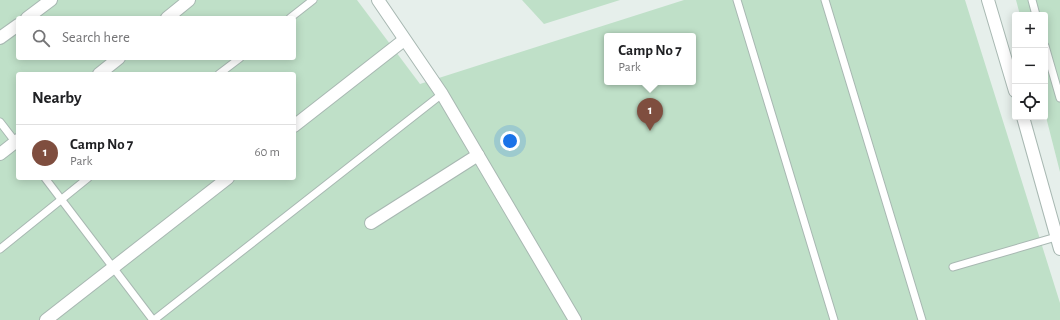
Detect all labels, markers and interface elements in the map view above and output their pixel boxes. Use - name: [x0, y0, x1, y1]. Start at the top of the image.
- map controls: [1012, 12, 1048, 120]
- button: +: [1012, 12, 1048, 48]
- search box: [16, 16, 296, 60]
- icon: search: [30, 27, 52, 49]
- text: Search here: [62, 30, 130, 45]
- popup: [604, 33, 696, 85]
- text: Camp No 7: [618, 43, 682, 58]
- button: −: [1012, 48, 1048, 84]
- text: Park: [618, 61, 641, 74]
- button: locate: [1012, 84, 1048, 120]
- text: Nearby: [32, 89, 82, 106]
- pin: 1: [637, 98, 663, 131]
- your location: [500, 131, 520, 151]
- text: Camp No 7: [70, 137, 133, 152]
- text: 1: [43, 146, 47, 159]
- text: 60 m: [254, 146, 280, 159]
- text: Park: [70, 155, 92, 168]

